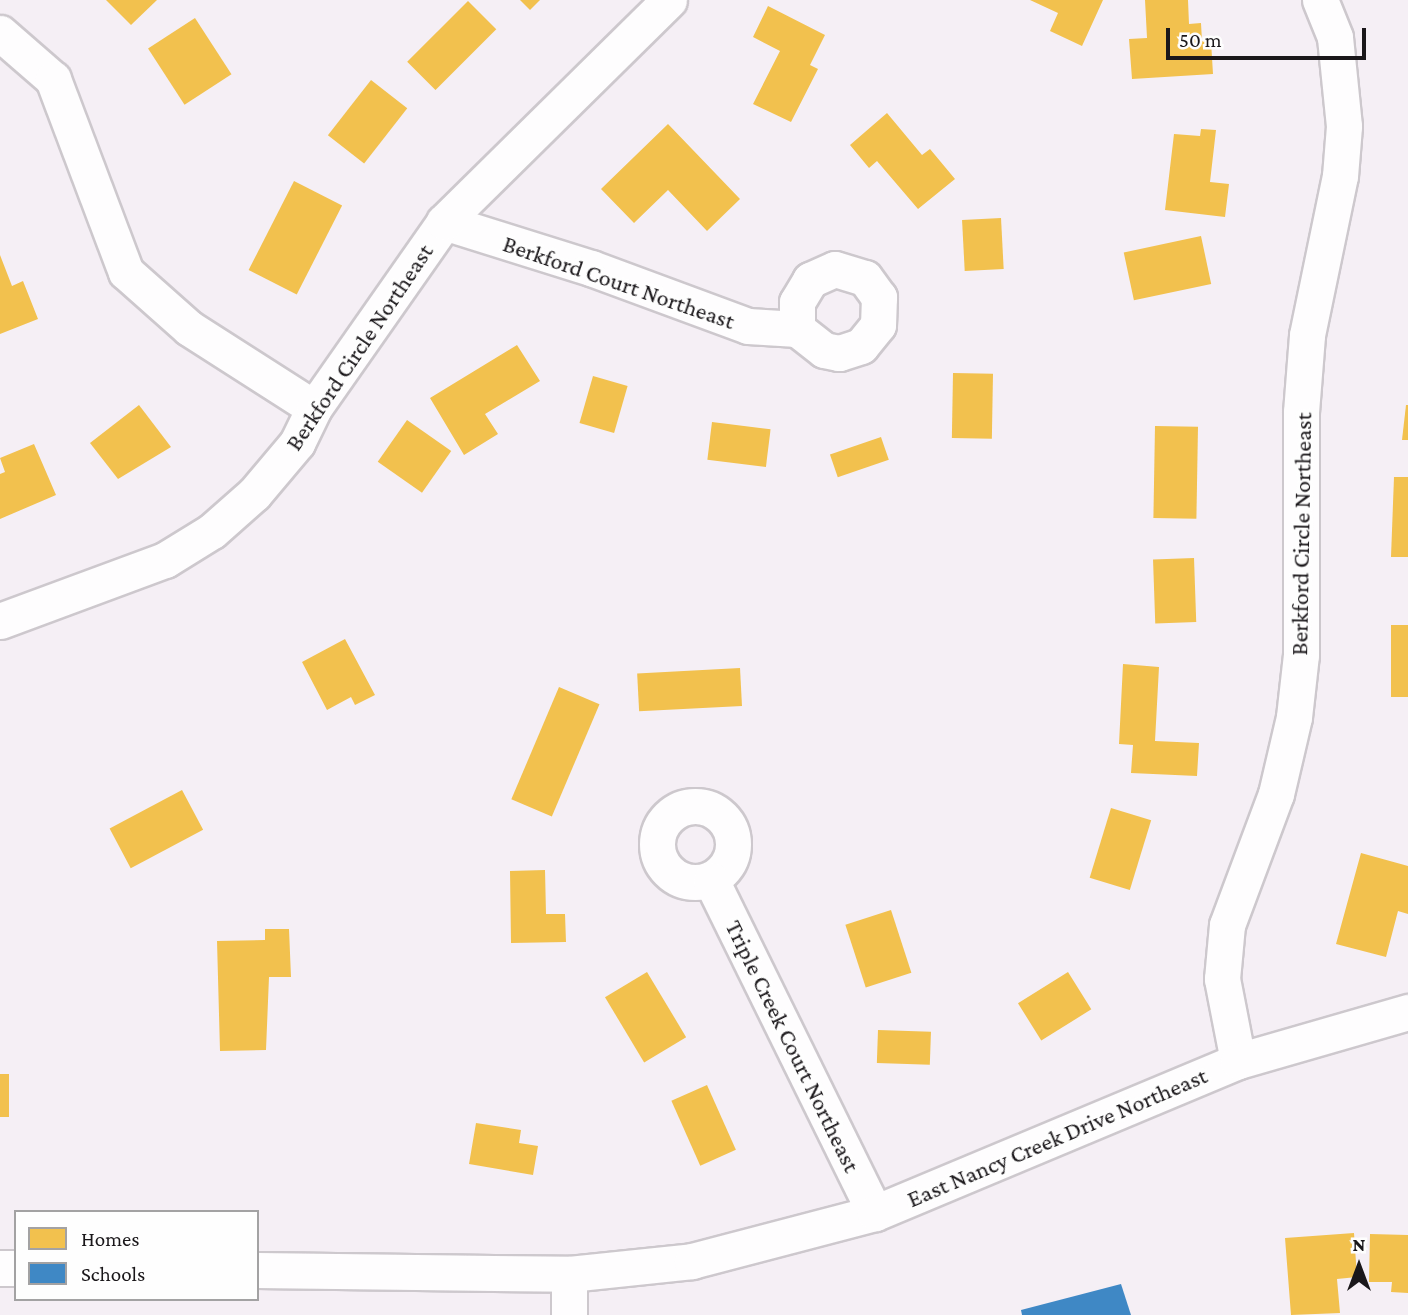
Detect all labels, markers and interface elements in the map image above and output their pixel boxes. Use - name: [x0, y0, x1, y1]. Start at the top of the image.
- scale bar: [1170, 14, 1370, 58]
- text: 50 m: [1179, 28, 1222, 52]
- street label: Berkford Court Northeast: [499, 229, 739, 335]
- street label: Berkford Circle Northeast: [279, 238, 439, 456]
- street label: Berkford Circle Northeast: [1284, 412, 1318, 656]
- street label: Triple Creek Court Northeast: [719, 915, 867, 1177]
- street label: East Nancy Creek Drive Northeast: [903, 1061, 1211, 1213]
- legend: [14, 1210, 259, 1301]
- text: Homes: [81, 1227, 140, 1251]
- north arrow: [1324, 1231, 1394, 1301]
- text: N: [1353, 1234, 1365, 1255]
- text: Schools: [81, 1262, 145, 1286]

